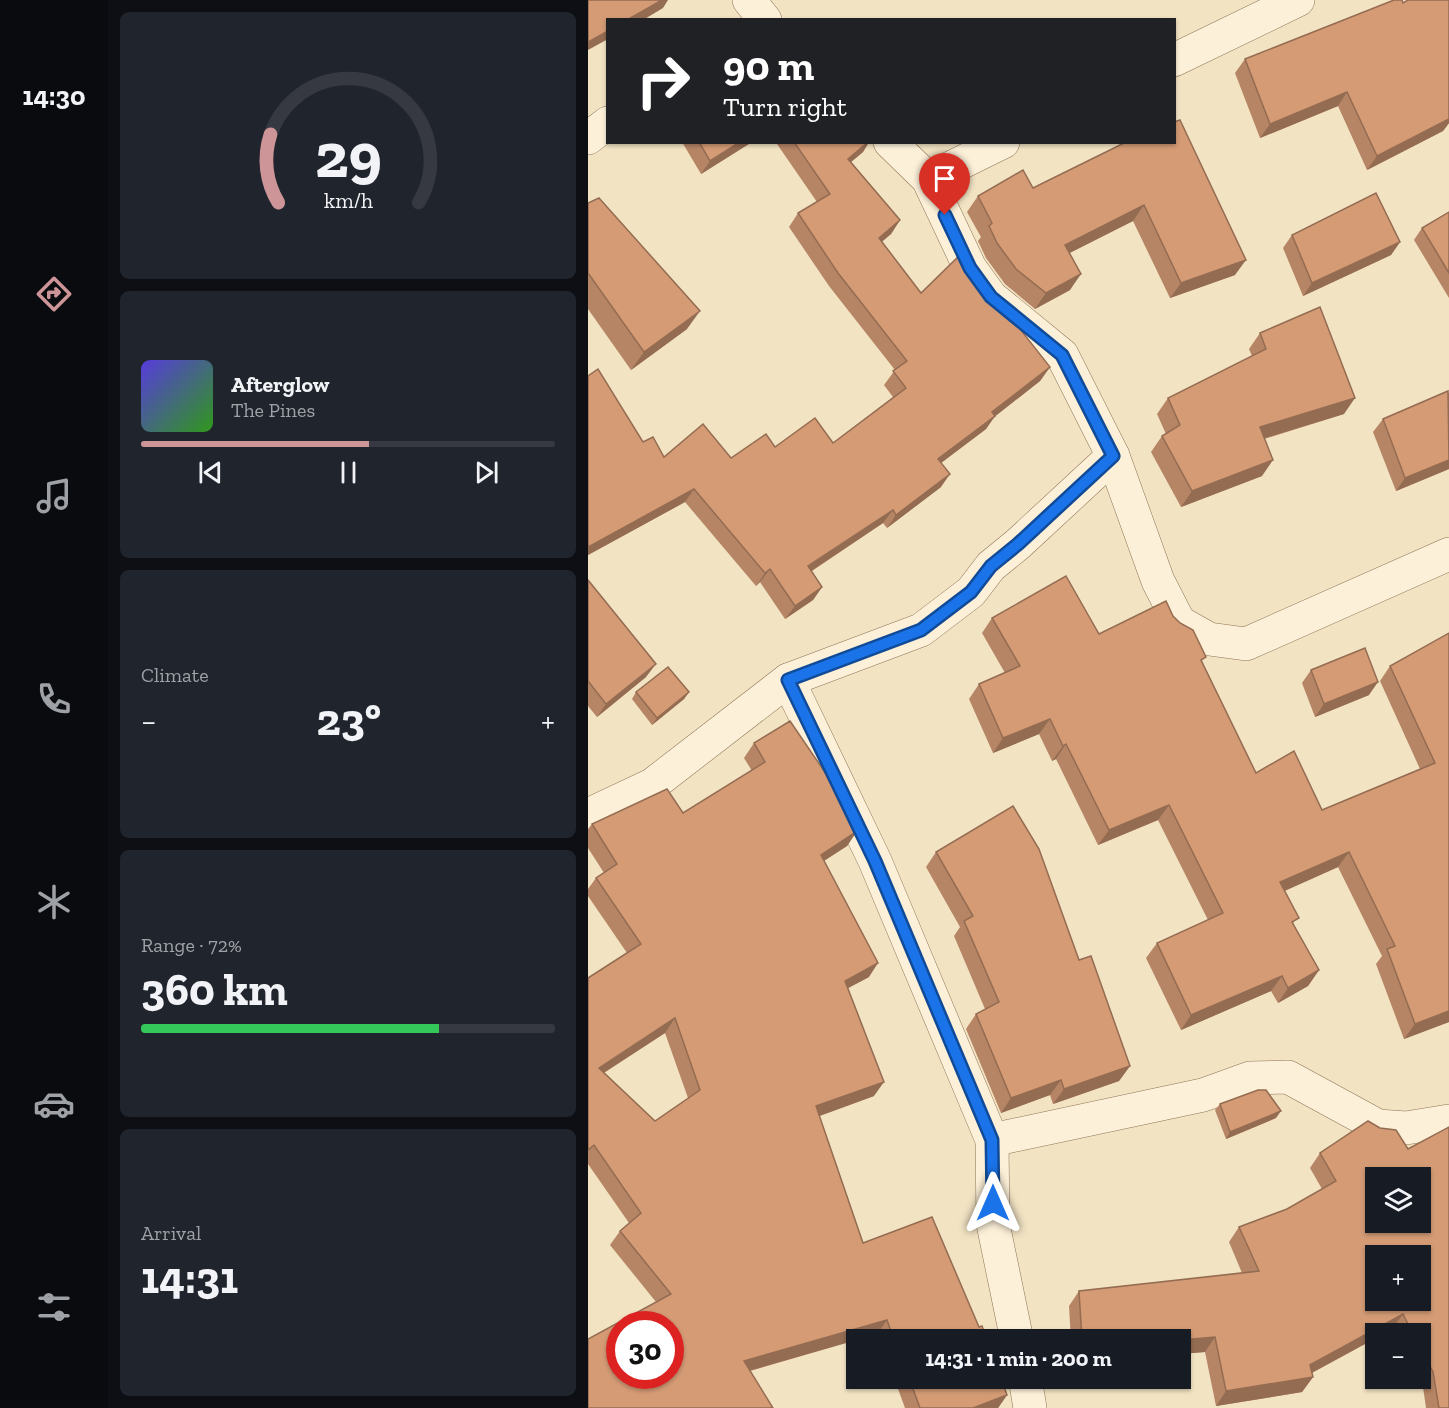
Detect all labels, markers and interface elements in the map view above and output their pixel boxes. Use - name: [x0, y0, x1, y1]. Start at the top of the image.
- text: 90 m: [723, 40, 814, 91]
- icon: right: [624, 42, 702, 120]
- text: 14:30: [23, 80, 85, 112]
- text: Turn right: [723, 91, 847, 123]
- text: 29: [315, 118, 381, 193]
- pin: [919, 153, 970, 215]
- icon: arrive: [928, 162, 961, 195]
- text: km/h: [324, 188, 372, 213]
- icon: directions: [33, 273, 75, 315]
- text: Afterglow: [231, 371, 329, 398]
- text: The Pines: [231, 398, 315, 422]
- icon: previous: [194, 456, 227, 489]
- icon: pause: [332, 456, 365, 489]
- icon: next: [470, 456, 503, 489]
- icon: music: [33, 475, 75, 517]
- text: Climate: [141, 663, 209, 687]
- icon: phone: [33, 678, 75, 720]
- text: 23°: [317, 693, 381, 747]
- text: −: [141, 701, 156, 740]
- text: +: [541, 701, 555, 740]
- icon: climate: [33, 881, 75, 923]
- text: Range · 72%: [141, 933, 242, 957]
- text: 360 km: [141, 963, 288, 1017]
- icon: car: [33, 1083, 75, 1125]
- map controls: [1365, 1167, 1431, 1389]
- button: layers: [1365, 1167, 1431, 1233]
- position arrow: [961, 1171, 1025, 1235]
- text: Arrival: [141, 1221, 201, 1245]
- button: +: [1365, 1245, 1431, 1311]
- text: 14:31: [141, 1251, 238, 1305]
- icon: filters: [33, 1286, 75, 1328]
- speed limit sign: 30: [606, 1311, 684, 1389]
- button: −: [1365, 1323, 1431, 1389]
- text: 14:31 · 1 min · 200 m: [925, 1345, 1112, 1372]

